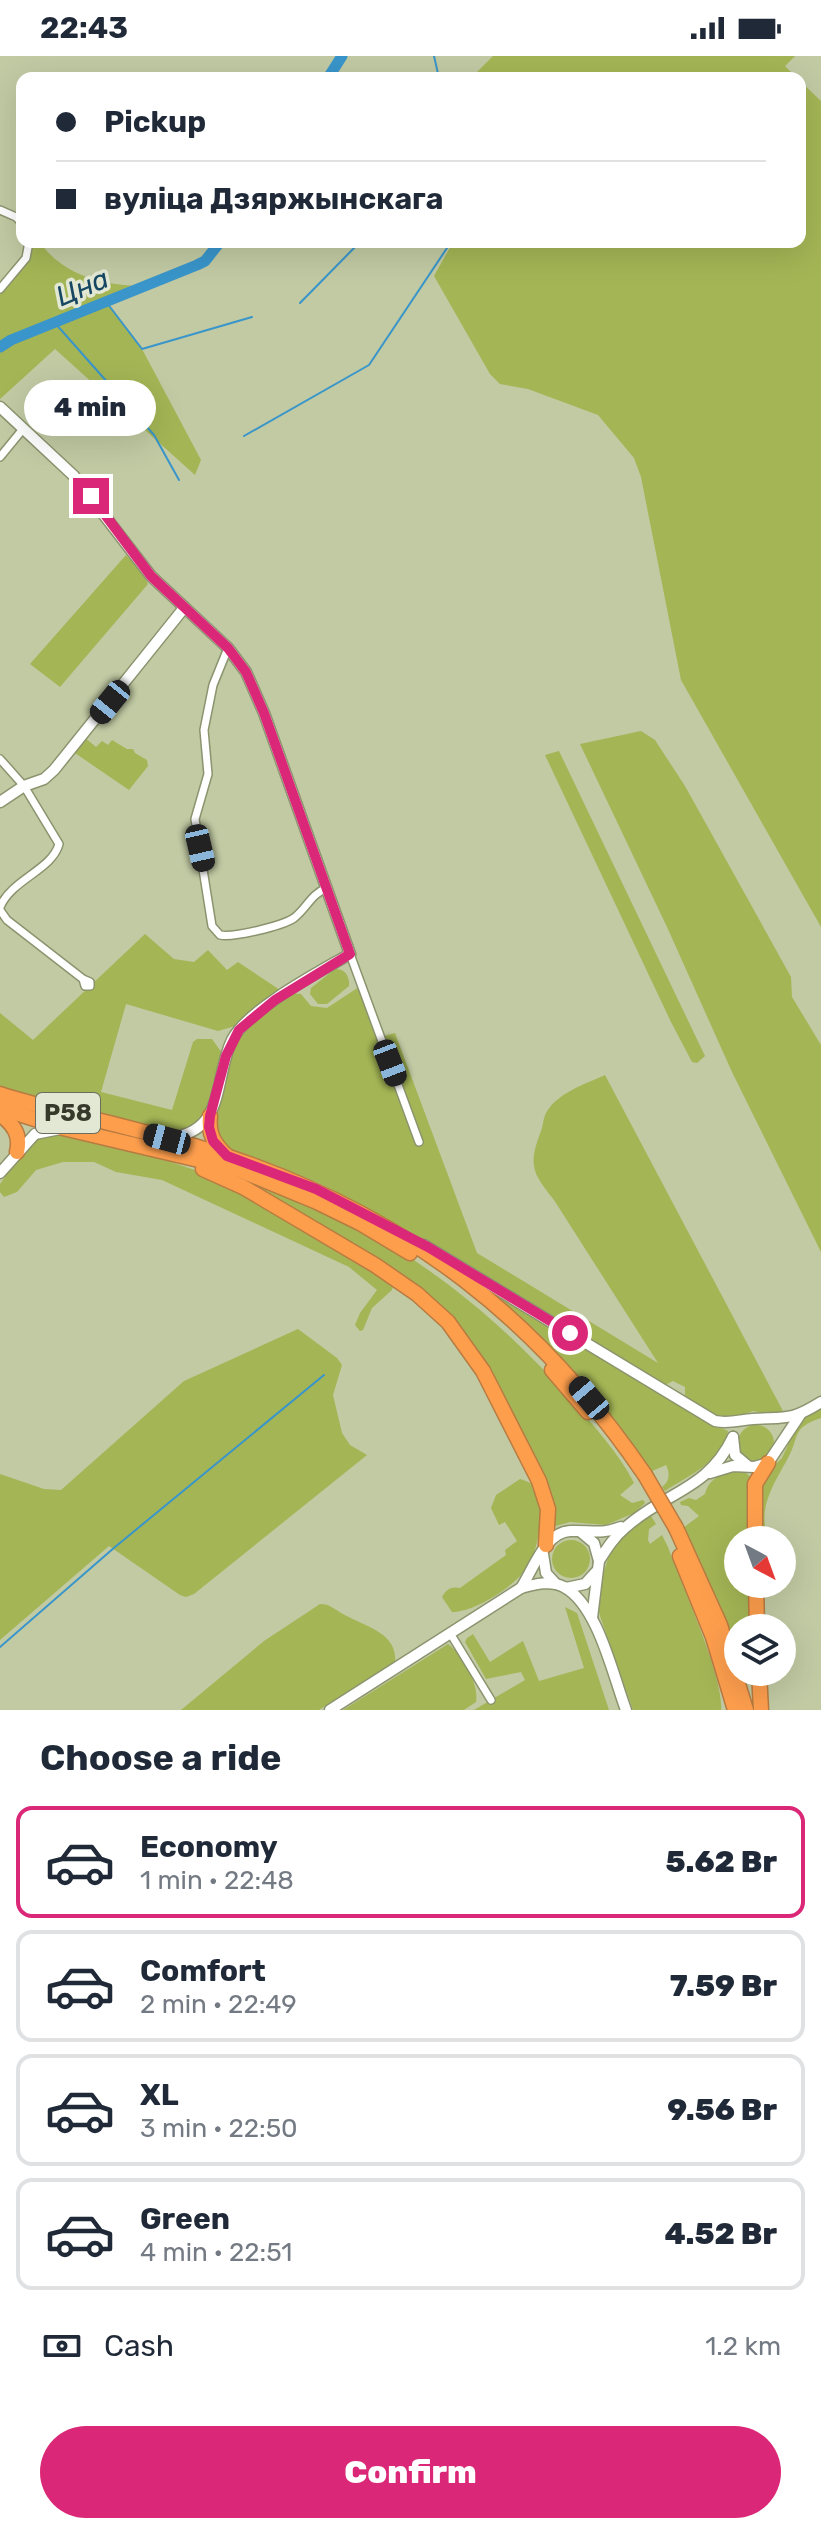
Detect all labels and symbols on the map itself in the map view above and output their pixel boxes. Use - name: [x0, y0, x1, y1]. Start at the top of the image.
- water label: Цна: [51, 262, 114, 313]
- callout: 4 min: [25, 380, 157, 436]
- route end: [73, 478, 109, 514]
- car: [86, 676, 134, 728]
- car: [183, 822, 217, 874]
- car: [370, 1036, 410, 1090]
- road number: Р58: [36, 1093, 100, 1133]
- car: [141, 1121, 193, 1157]
- route start: [552, 1315, 588, 1351]
- car: [564, 1372, 614, 1424]
- north arrow: [724, 1526, 796, 1598]

